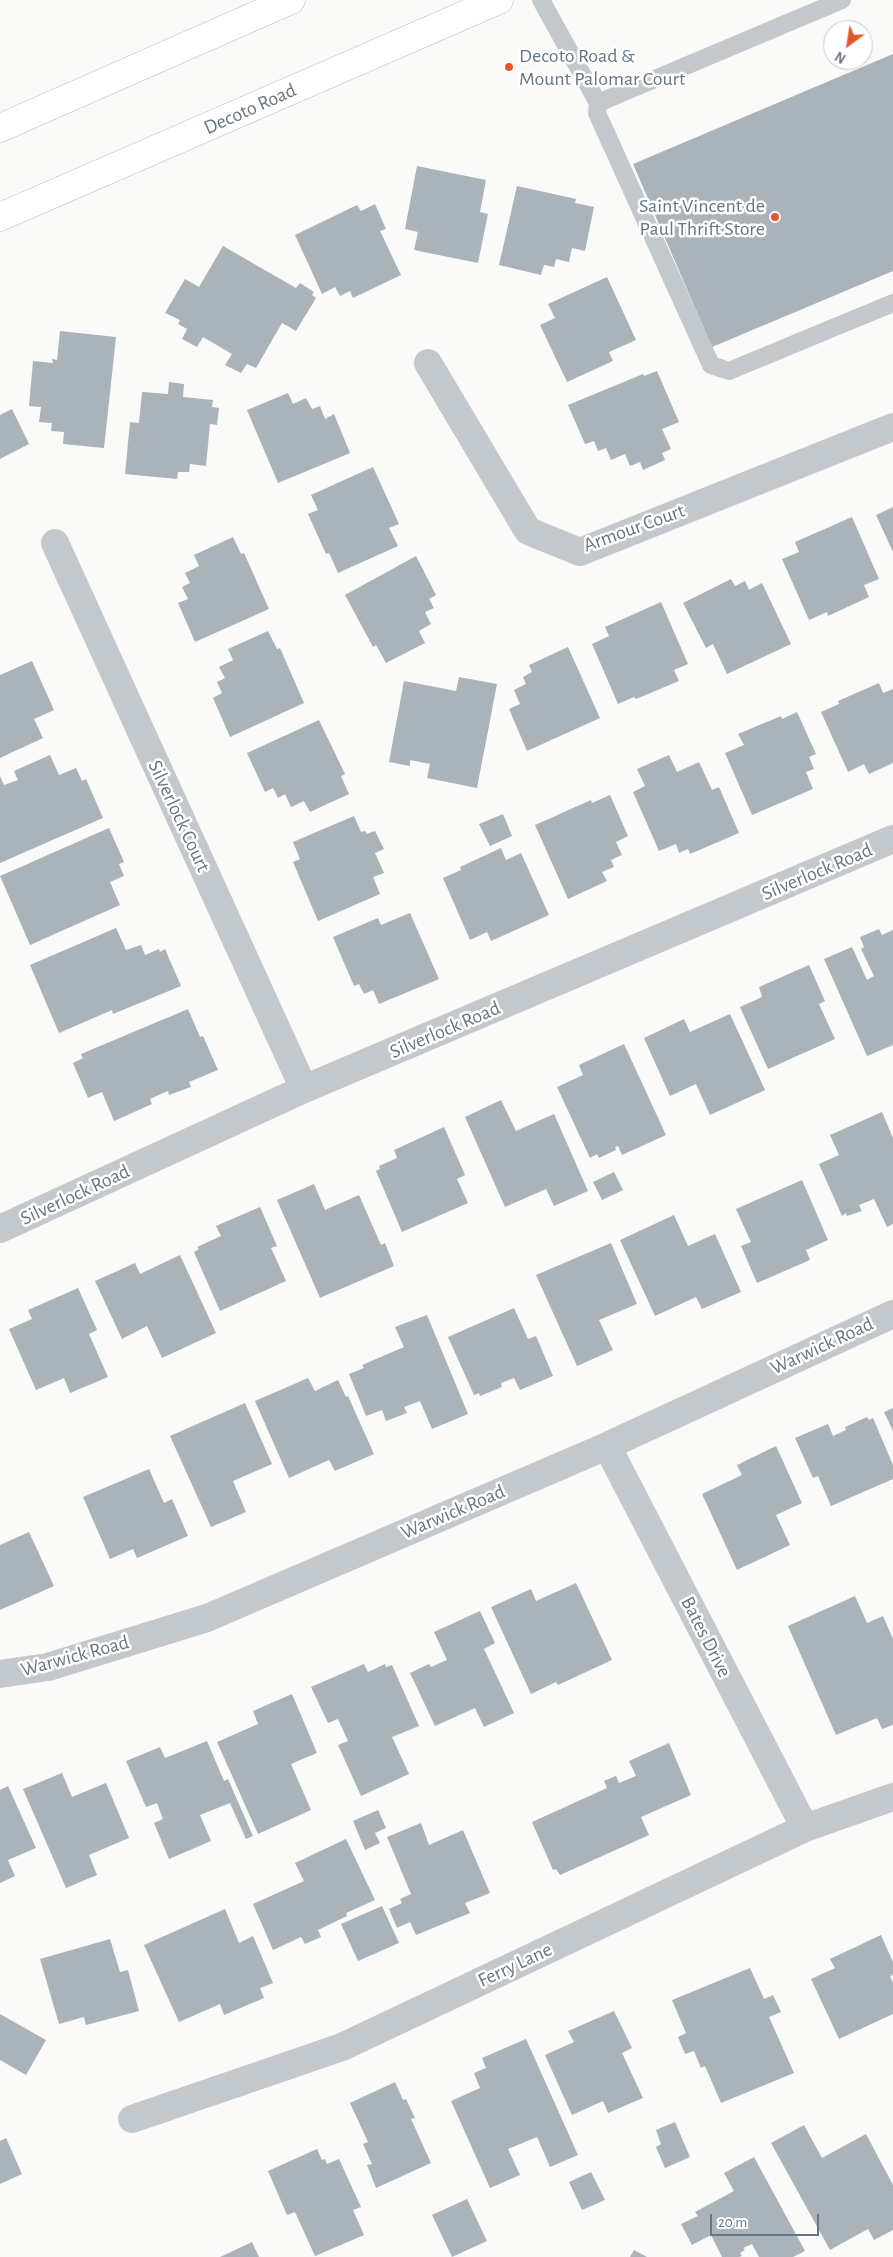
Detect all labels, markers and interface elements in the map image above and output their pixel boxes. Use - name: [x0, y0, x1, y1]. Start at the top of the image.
- north arrow: [823, 20, 873, 70]
- place label: Decoto Road & Mount Palomar Court: [519, 44, 685, 91]
- text: N: [833, 48, 849, 66]
- marker: Decoto Road & Mount Palomar Court: [503, 61, 515, 73]
- street label: Decoto Road: [200, 78, 300, 140]
- place label: Saint Vincent de Paul Thrift Store: [639, 194, 765, 241]
- marker: Saint Vincent de Paul Thrift Store: [769, 211, 781, 223]
- street label: Armour Court: [580, 499, 688, 557]
- street label: Silverlock Court: [143, 756, 215, 876]
- street label: Silverlock Road: [758, 838, 876, 906]
- street label: Silverlock Road: [386, 996, 504, 1064]
- street label: Silverlock Road: [17, 1159, 133, 1231]
- street label: Warwick Road: [767, 1312, 877, 1380]
- street label: Warwick Road: [397, 1479, 509, 1545]
- street label: Bates Drive: [675, 1593, 737, 1681]
- street label: Warwick Road: [18, 1630, 132, 1682]
- street label: Ferry Lane: [474, 1937, 556, 1993]
- scale bar: [713, 2204, 822, 2236]
- text: 20 m: [718, 2215, 747, 2230]

